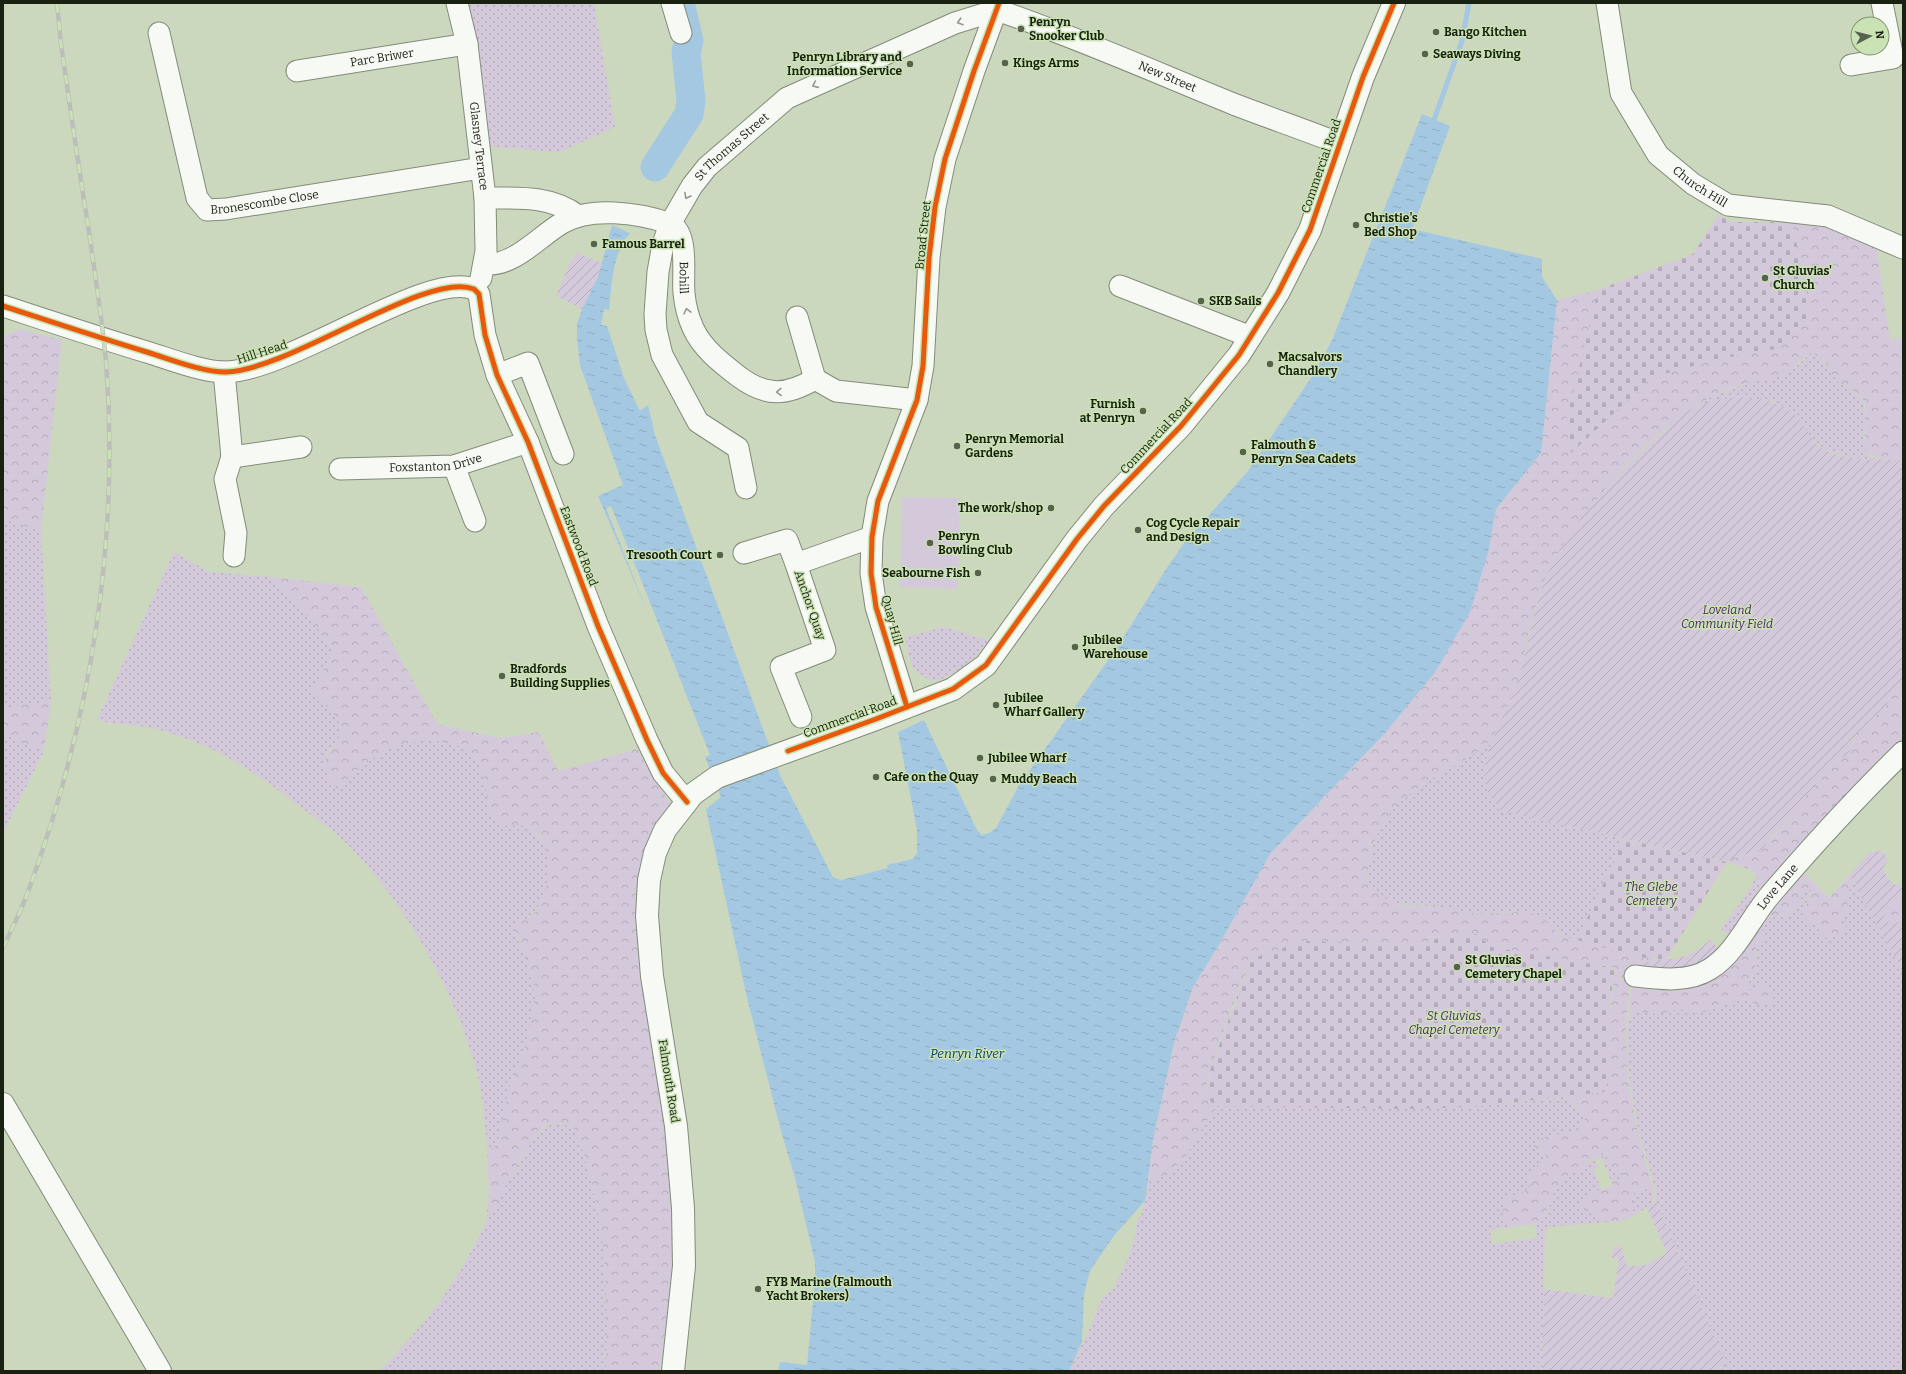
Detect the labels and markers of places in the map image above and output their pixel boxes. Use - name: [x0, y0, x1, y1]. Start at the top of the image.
- place label: Penryn Snooker Club: [1029, 15, 1104, 43]
- marker: Penryn Snooker Club: [1016, 24, 1026, 34]
- place label: Bango Kitchen: [1444, 25, 1527, 39]
- marker: Bango Kitchen: [1431, 27, 1441, 37]
- place label: Seaways Diving: [1433, 47, 1521, 61]
- marker: Seaways Diving: [1420, 49, 1430, 59]
- place label: Penryn Library and Information Service: [787, 50, 903, 78]
- place label: Kings Arms: [1013, 56, 1079, 70]
- marker: Kings Arms: [1000, 58, 1010, 68]
- marker: Penryn Library and Information Service: [905, 59, 915, 69]
- place label: Christie's Bed Shop: [1364, 211, 1418, 239]
- marker: Christie's Bed Shop: [1351, 220, 1361, 230]
- place label: Famous Barrel: [602, 237, 685, 251]
- marker: Famous Barrel: [589, 239, 599, 249]
- place label: St Gluvias' Church: [1773, 264, 1832, 292]
- marker: St Gluvias' Church: [1760, 273, 1770, 283]
- place label: SKB Sails: [1209, 294, 1262, 308]
- marker: SKB Sails: [1196, 296, 1206, 306]
- place label: Macsalvors Chandlery: [1278, 350, 1342, 378]
- marker: Macsalvors Chandlery: [1265, 359, 1275, 369]
- place label: Furnish at Penryn: [1080, 397, 1135, 425]
- marker: Furnish at Penryn: [1138, 406, 1148, 416]
- place label: Penryn Memorial Gardens: [965, 432, 1064, 460]
- place label: Falmouth & Penryn Sea Cadets: [1251, 438, 1356, 466]
- marker: Penryn Memorial Gardens: [952, 441, 962, 451]
- marker: Falmouth & Penryn Sea Cadets: [1238, 447, 1248, 457]
- place label: The work/shop: [958, 501, 1043, 515]
- marker: The work/shop: [1046, 503, 1056, 513]
- place label: Cog Cycle Repair and Design: [1146, 516, 1240, 544]
- marker: Cog Cycle Repair and Design: [1133, 525, 1143, 535]
- place label: Penryn Bowling Club: [938, 529, 1013, 557]
- marker: Penryn Bowling Club: [925, 538, 935, 548]
- place label: Tresooth Court: [626, 548, 712, 562]
- marker: Tresooth Court: [715, 550, 725, 560]
- place label: Seabourne Fish: [882, 566, 970, 580]
- marker: Seabourne Fish: [973, 568, 983, 578]
- place label: Jubilee Warehouse: [1082, 633, 1148, 661]
- marker: Jubilee Warehouse: [1070, 642, 1080, 652]
- place label: Bradfords Building Supplies: [510, 662, 610, 690]
- marker: Bradfords Building Supplies: [497, 671, 507, 681]
- place label: Jubilee Wharf Gallery: [1003, 691, 1085, 719]
- marker: Jubilee Wharf Gallery: [991, 700, 1001, 710]
- place label: Jubilee Wharf: [987, 751, 1068, 765]
- marker: Jubilee Wharf: [975, 753, 985, 763]
- place label: Cafe on the Quay: [884, 770, 979, 784]
- marker: Cafe on the Quay: [871, 772, 881, 782]
- place label: Muddy Beach: [1001, 772, 1077, 786]
- marker: Muddy Beach: [988, 774, 998, 784]
- place label: St Gluvias Cemetery Chapel: [1465, 953, 1562, 981]
- marker: St Gluvias Cemetery Chapel: [1452, 962, 1462, 972]
- place label: FYB Marine (Falmouth Yacht Brokers): [766, 1274, 892, 1303]
- marker: FYB Marine (Falmouth Yacht Brokers): [753, 1284, 763, 1294]

